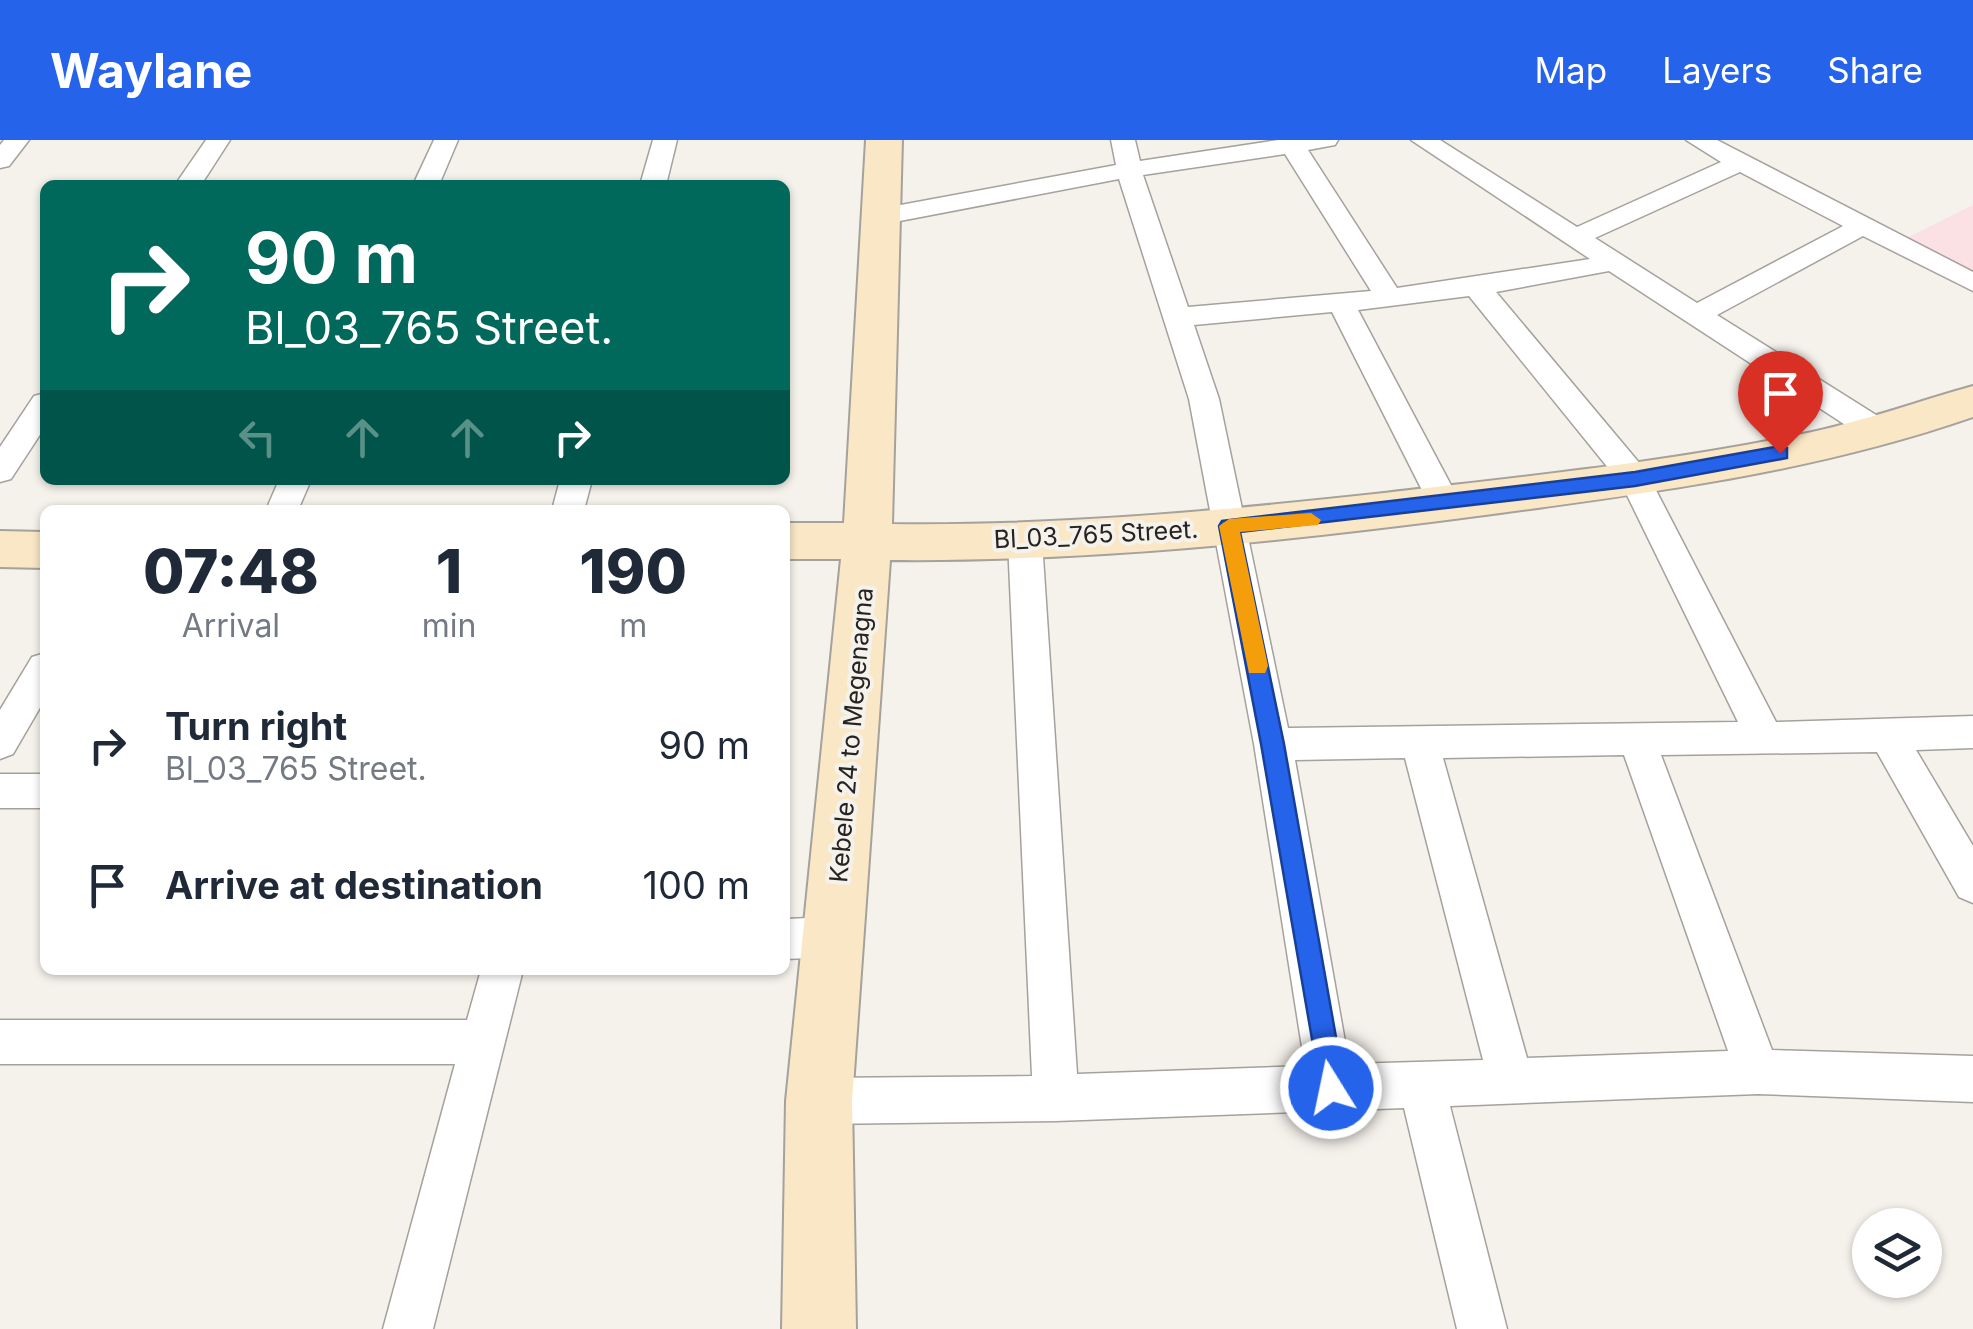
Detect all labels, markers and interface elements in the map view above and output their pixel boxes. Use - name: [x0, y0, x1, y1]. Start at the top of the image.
- text: Waylane: [50, 41, 252, 100]
- text: Map: [1535, 49, 1607, 91]
- text: Layers: [1662, 49, 1772, 91]
- text: Share: [1827, 49, 1923, 91]
- text: 90 m: [245, 215, 418, 300]
- icon: right: [80, 220, 210, 350]
- text: Bl_03_765 Street.: [245, 300, 613, 355]
- pin: [1738, 351, 1823, 454]
- icon: arrive: [1753, 366, 1808, 421]
- icon: left: [230, 410, 285, 465]
- icon: ahead: [335, 410, 390, 465]
- icon: ahead: [440, 410, 495, 465]
- icon: right: [545, 410, 600, 465]
- street label: Bl_03_765 Street.: [993, 514, 1199, 554]
- text: 07:48: [143, 535, 319, 607]
- text: 1: [436, 535, 462, 607]
- text: 190: [579, 535, 687, 607]
- street label: Kebele 24 to Megenagna: [823, 586, 879, 884]
- text: Arrival: [182, 606, 280, 645]
- text: min: [422, 606, 476, 645]
- text: m: [619, 606, 647, 645]
- text: Turn right: [165, 703, 347, 749]
- icon: right: [80, 718, 135, 773]
- text: 90 m: [658, 722, 750, 768]
- text: Bl_03_765 Street.: [165, 749, 427, 788]
- icon: arrive: [80, 858, 135, 913]
- text: Arrive at destination: [165, 862, 543, 908]
- text: 100 m: [643, 862, 750, 908]
- position arrow: [1279, 1036, 1383, 1140]
- map controls: [1852, 1208, 1942, 1298]
- button: layers: [1852, 1208, 1942, 1298]

